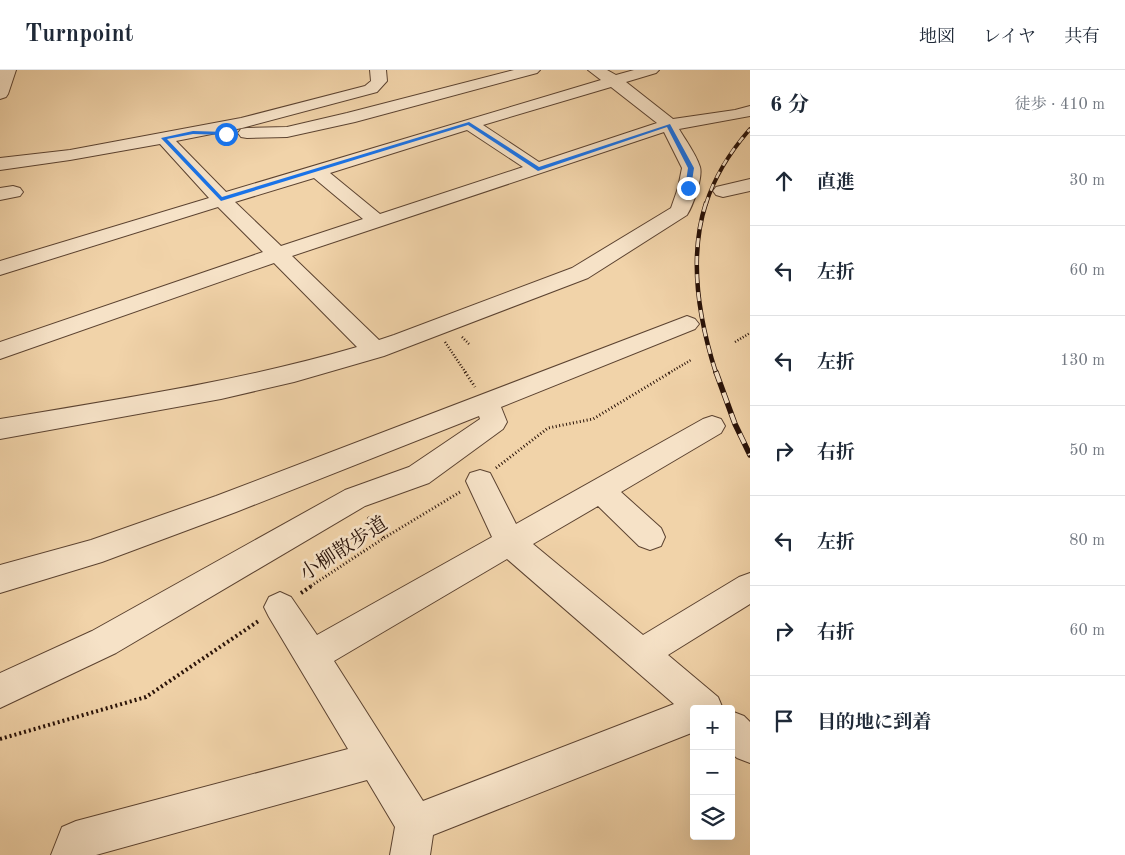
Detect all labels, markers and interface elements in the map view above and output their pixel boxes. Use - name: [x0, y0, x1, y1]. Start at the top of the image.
- text: Turnpoint: [25, 23, 133, 47]
- text: 地図: [919, 28, 955, 46]
- text: レイヤ: [983, 28, 1036, 46]
- text: 共有: [1064, 28, 1100, 46]
- text: 6 分: [770, 95, 809, 116]
- text: 徒歩 · 410 m: [1015, 97, 1105, 113]
- route start: [215, 123, 238, 146]
- icon: ahead: [770, 167, 798, 195]
- text: 30 m: [1069, 173, 1105, 189]
- text: 直進: [817, 174, 855, 193]
- route end: [677, 177, 700, 200]
- icon: left: [770, 257, 798, 285]
- text: 60 m: [1069, 263, 1105, 279]
- text: 左折: [817, 264, 855, 283]
- icon: left: [770, 347, 798, 375]
- text: 130 m: [1060, 353, 1105, 369]
- text: 左折: [817, 354, 855, 373]
- icon: right: [770, 437, 798, 465]
- text: 50 m: [1069, 443, 1105, 459]
- text: 右折: [817, 444, 855, 463]
- street label: 小柳散歩道: [296, 512, 391, 585]
- icon: left: [770, 527, 798, 555]
- text: 80 m: [1069, 533, 1105, 549]
- text: 左折: [817, 534, 855, 553]
- icon: right: [770, 617, 798, 645]
- text: 60 m: [1069, 623, 1105, 639]
- text: 右折: [817, 624, 855, 643]
- map controls: [690, 705, 735, 840]
- button: +: [690, 705, 735, 750]
- icon: arrive: [770, 707, 798, 735]
- text: 目的地に到着: [817, 714, 931, 733]
- button: −: [690, 750, 735, 795]
- button: layers: [690, 795, 735, 840]

